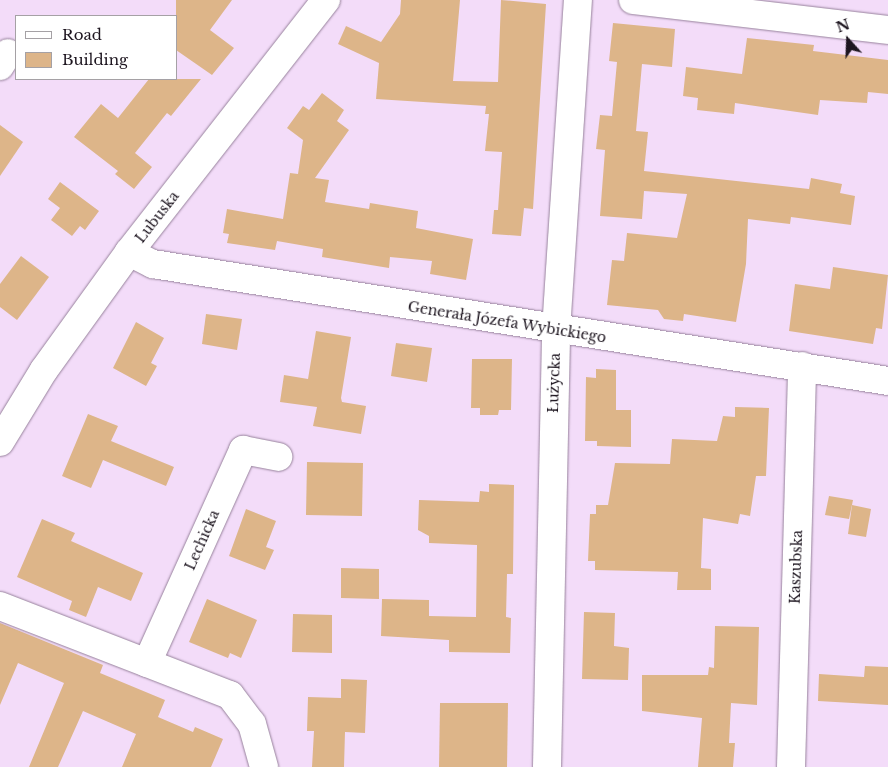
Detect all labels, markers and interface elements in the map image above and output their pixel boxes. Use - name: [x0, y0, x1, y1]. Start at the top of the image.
- legend: [15, 15, 178, 80]
- north arrow: [823, 15, 873, 65]
- text: N: [834, 15, 852, 37]
- text: Road: [62, 25, 102, 44]
- text: Building: [62, 50, 128, 69]
- street label: Lubuska: [132, 188, 182, 246]
- street label: Generała Józefa Wybickiego: [406, 298, 608, 346]
- street label: Łużycka: [545, 353, 563, 413]
- street label: Lechicka: [181, 507, 223, 573]
- street label: Kaszubska: [786, 530, 806, 604]

